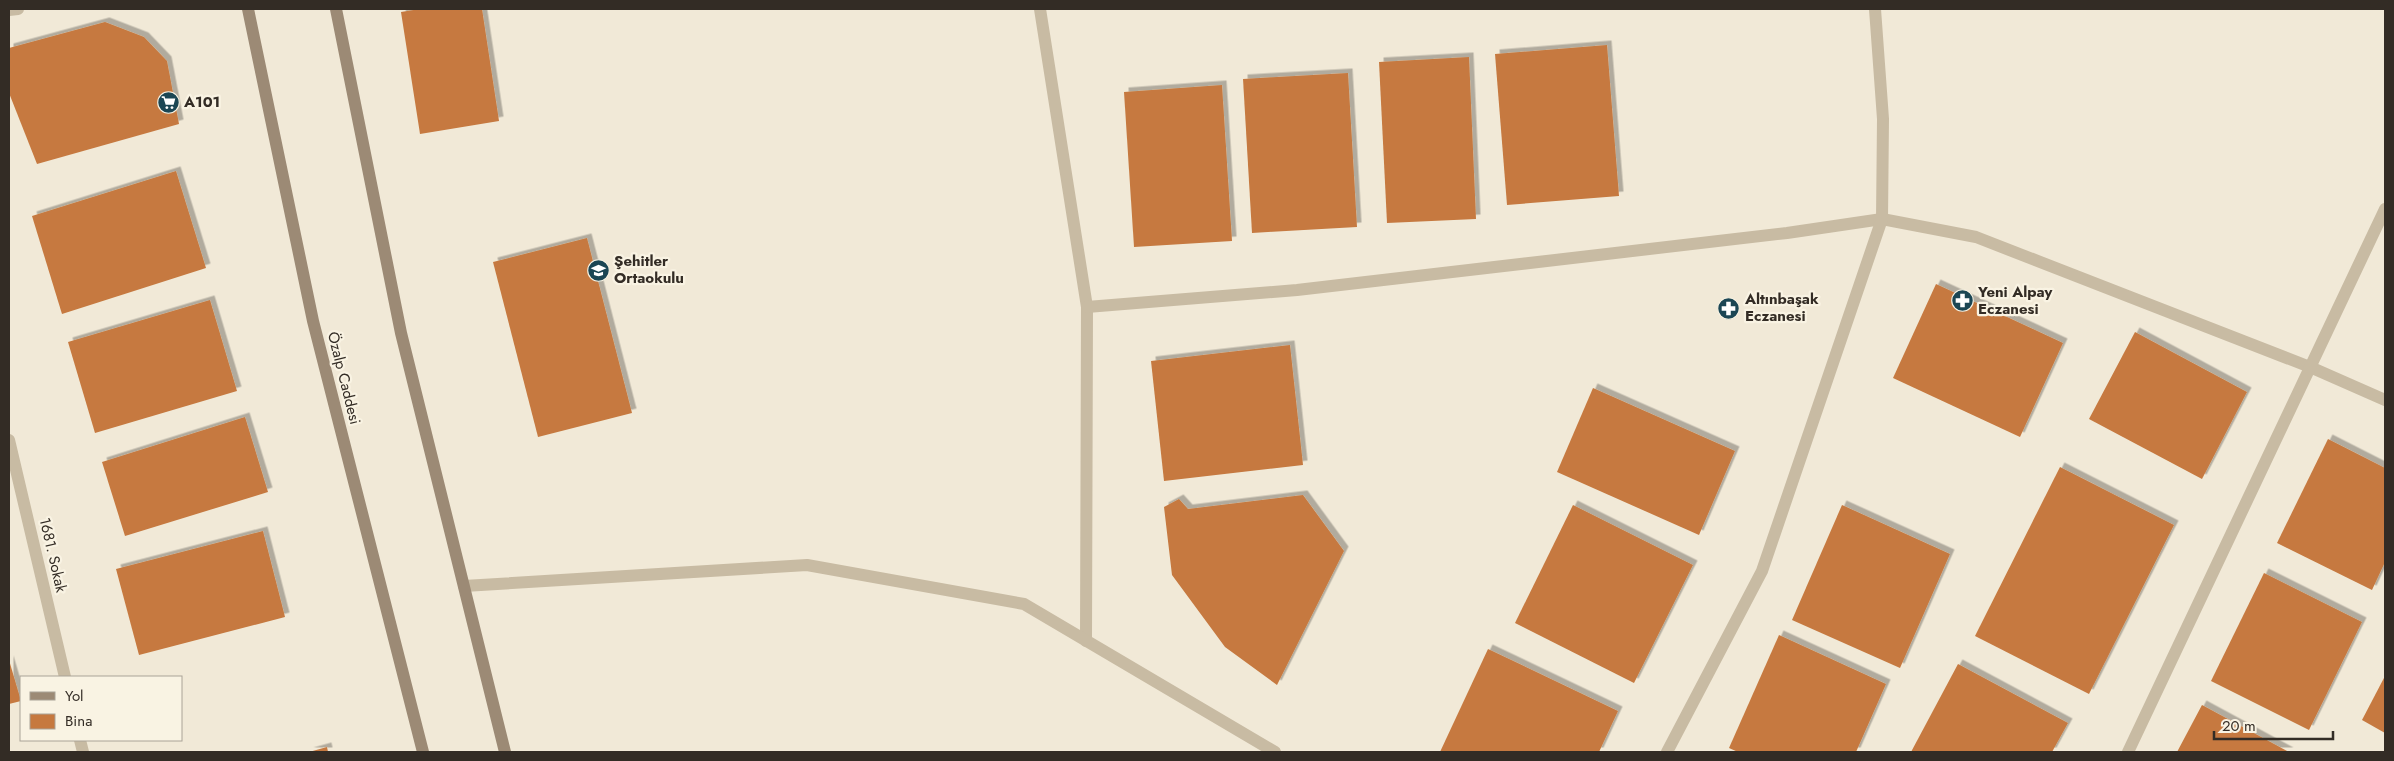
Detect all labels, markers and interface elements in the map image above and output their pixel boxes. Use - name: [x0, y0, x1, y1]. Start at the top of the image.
- supermarket icon: A101: [156, 90, 180, 114]
- place label: A101: [183, 91, 220, 113]
- place label: Şehitler Ortaokulu: [614, 250, 684, 289]
- school or university icon: Şehitler Ortaokulu: [586, 258, 610, 282]
- place label: Yeni Alpay Eczanesi: [1977, 281, 2053, 320]
- place label: Altınbaşak Eczanesi: [1744, 288, 1819, 327]
- pharmacy icon: Yeni Alpay Eczanesi: [1950, 289, 1974, 313]
- pharmacy icon: Altınbaşak Eczanesi: [1717, 296, 1741, 320]
- street label: Özalp Caddesi: [322, 329, 366, 427]
- street label: 1681. Sokak: [34, 515, 72, 595]
- legend: [20, 676, 182, 741]
- text: Yol: [65, 685, 84, 707]
- scale bar: [2214, 708, 2333, 740]
- text: Bina: [65, 710, 92, 732]
- text: 20 m: [2222, 715, 2256, 737]

